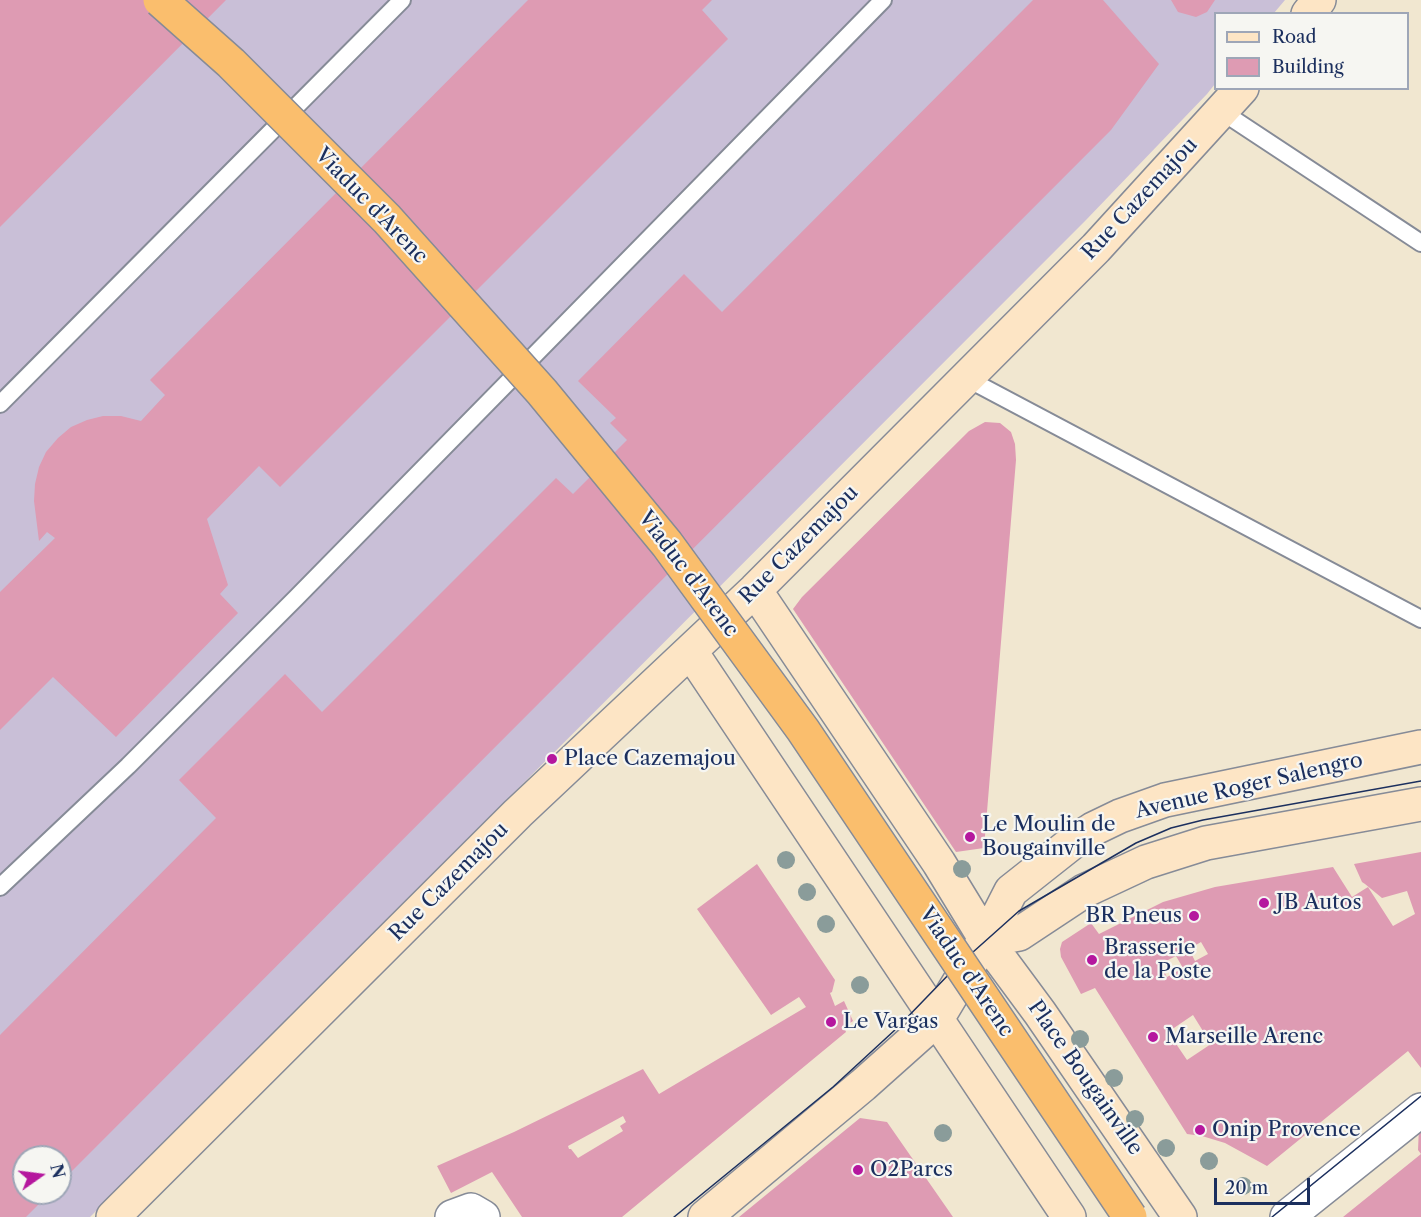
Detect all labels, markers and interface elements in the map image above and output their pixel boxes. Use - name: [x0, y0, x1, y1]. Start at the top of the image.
- legend: [1214, 12, 1409, 90]
- text: Road: [1272, 26, 1317, 48]
- text: Building: [1272, 56, 1344, 78]
- street label: Rue Cazemajou: [1077, 133, 1203, 265]
- street label: Viaduc d'Arenc: [309, 143, 433, 269]
- street label: Rue Cazemajou: [734, 480, 864, 610]
- street label: Viaduc d'Arenc: [632, 506, 744, 642]
- place label: Place Cazemajou: [564, 746, 736, 772]
- street label: Avenue Roger Salengro: [1133, 748, 1365, 824]
- marker: Place Cazemajou: [545, 752, 559, 766]
- place label: Le Moulin de Bougainville: [982, 812, 1116, 862]
- street label: Rue Cazemajou: [384, 817, 514, 947]
- marker: Le Moulin de Bougainville: [963, 830, 977, 844]
- place label: JB Autos: [1276, 890, 1362, 916]
- marker: JB Autos: [1257, 896, 1271, 910]
- street label: Viaduc d'Arenc: [913, 902, 1019, 1042]
- place label: BR Pneus: [1086, 903, 1182, 929]
- marker: BR Pneus: [1187, 909, 1201, 923]
- place label: Brasserie de la Poste: [1104, 935, 1211, 985]
- marker: Brasserie de la Poste: [1085, 953, 1099, 967]
- street label: Place Bougainville: [1022, 996, 1148, 1160]
- place label: Le Vargas: [843, 1009, 938, 1035]
- marker: Le Vargas: [824, 1015, 838, 1029]
- place label: Marseille Arenc: [1165, 1024, 1323, 1050]
- marker: Marseille Arenc: [1146, 1030, 1160, 1044]
- place label: Onip Provence: [1212, 1117, 1361, 1143]
- marker: Onip Provence: [1193, 1123, 1207, 1137]
- north arrow: [12, 1145, 72, 1205]
- place label: O2Parcs: [870, 1157, 953, 1183]
- text: N: [46, 1162, 69, 1180]
- marker: O2Parcs: [851, 1163, 865, 1177]
- scale bar: [1217, 1166, 1313, 1204]
- text: 20 m: [1225, 1177, 1268, 1199]

